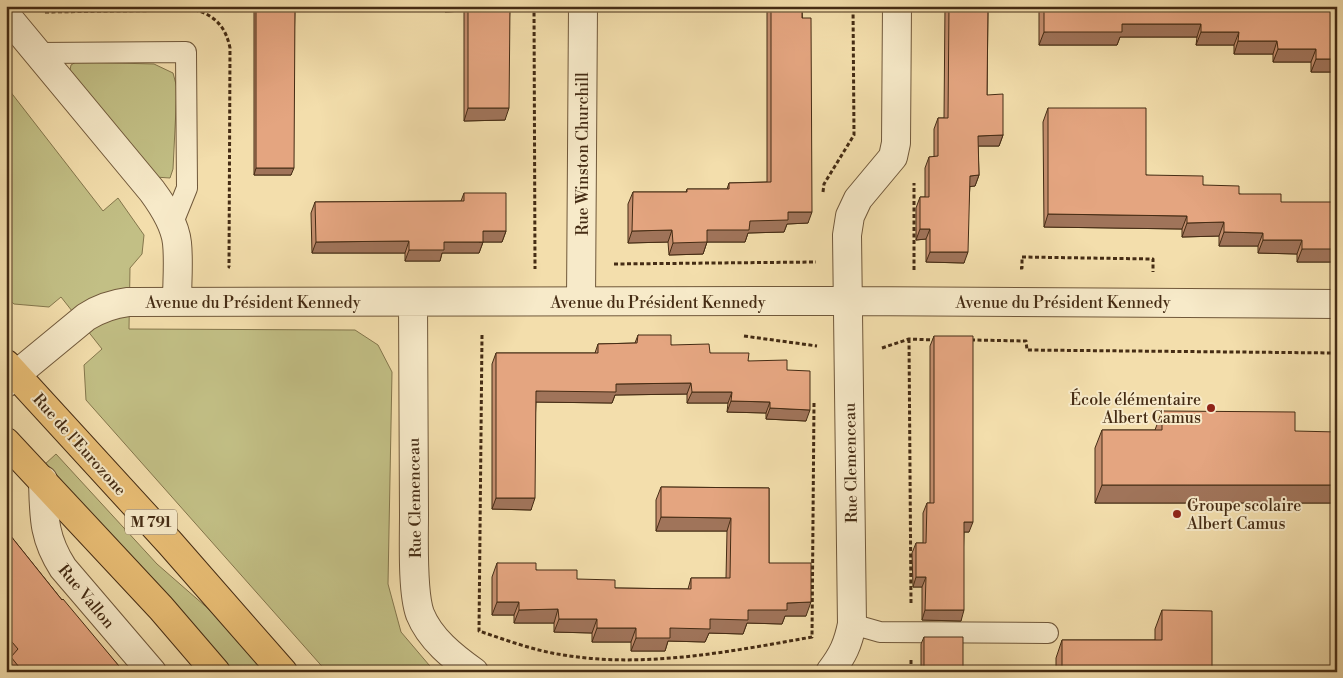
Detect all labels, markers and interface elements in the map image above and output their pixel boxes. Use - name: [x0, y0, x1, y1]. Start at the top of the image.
- street label: Rue Winston Churchill: [573, 72, 593, 236]
- street label: Avenue du Président Kennedy: [144, 293, 361, 313]
- street label: Avenue du Président Kennedy: [549, 293, 766, 313]
- street label: Avenue du Président Kennedy: [954, 293, 1171, 313]
- place label: École élémentaire Albert Camus: [1070, 388, 1201, 428]
- street label: Rue de l'Eurozone: [28, 389, 130, 500]
- marker: École élémentaire Albert Camus: [1205, 402, 1217, 414]
- street label: Rue Clemenceau: [840, 403, 862, 523]
- street label: Rue Clemenceau: [404, 438, 426, 558]
- place label: Groupe scolaire Albert Camus: [1186, 496, 1301, 534]
- marker: Groupe scolaire Albert Camus: [1171, 508, 1183, 520]
- road number: M 791: [125, 510, 177, 534]
- street label: Rue Vallon: [54, 560, 119, 633]

